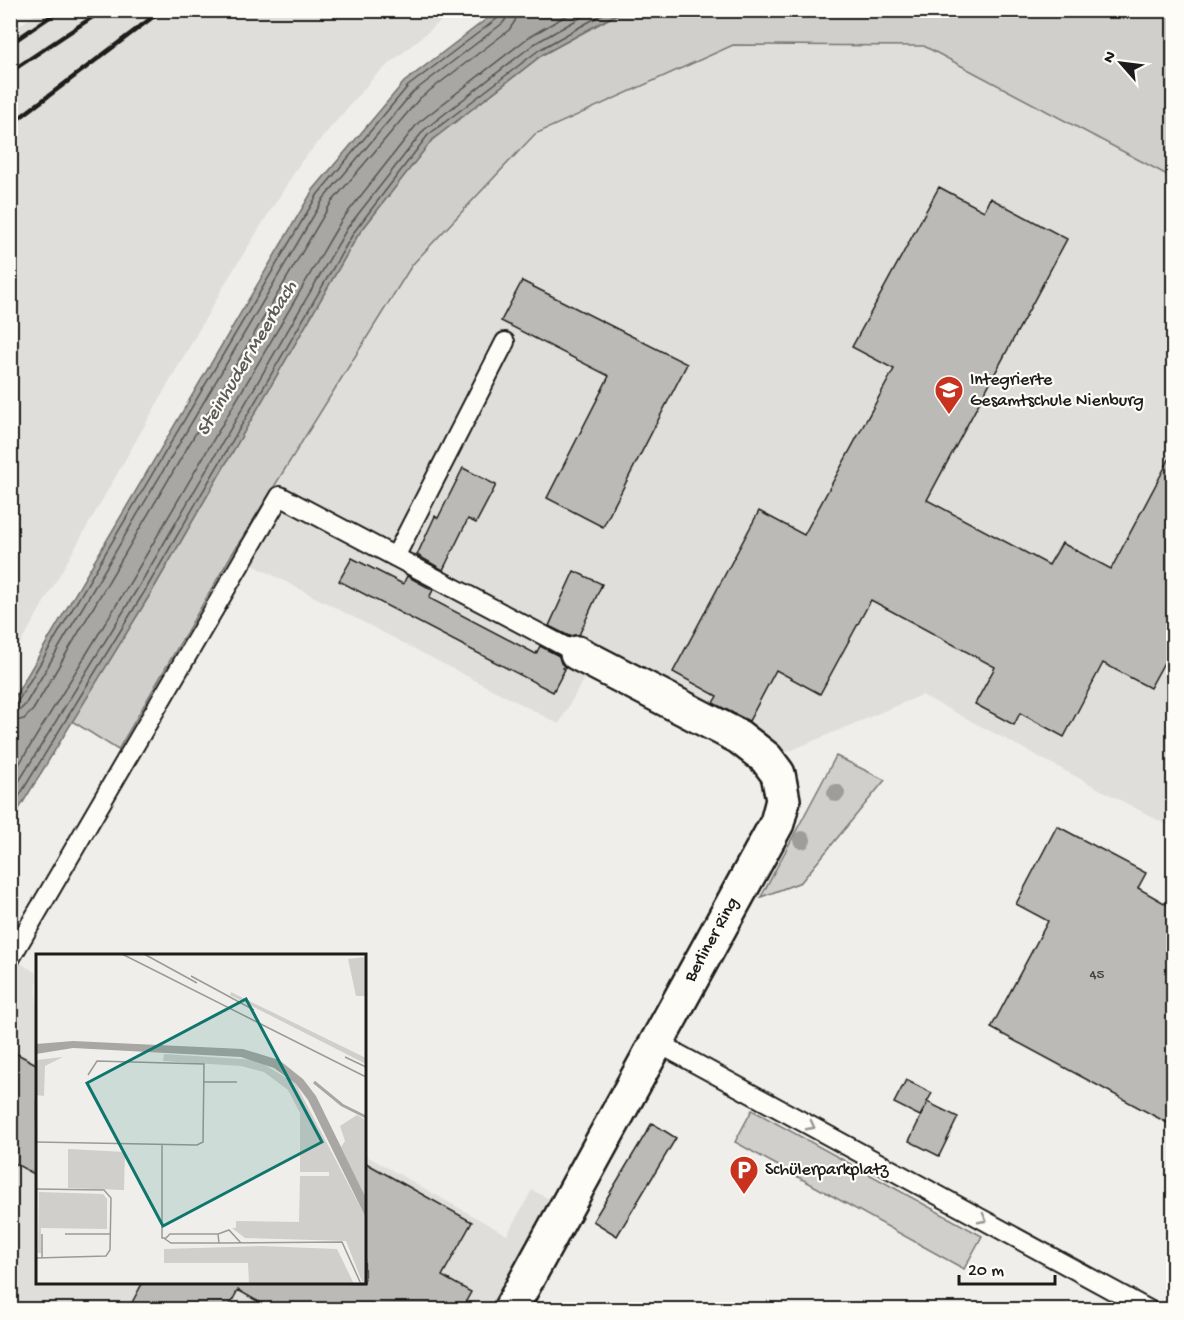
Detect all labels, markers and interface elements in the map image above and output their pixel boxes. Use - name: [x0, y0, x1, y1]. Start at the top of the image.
- north arrow: [1091, 33, 1151, 93]
- text: N: [1100, 48, 1122, 67]
- water label: Steinhuder Meerbach: [193, 277, 303, 441]
- place label: Integrierte Gesamtschule Nienburg: [970, 370, 1144, 412]
- school or university icon: Integrierte Gesamtschule Nienburg: [933, 374, 965, 416]
- street label: Berliner Ring: [680, 894, 744, 987]
- inset map: [36, 954, 366, 1284]
- house number: 45: [1090, 966, 1105, 984]
- one-way arrow: [805, 1119, 816, 1130]
- parking icon: Schülerparkplatz: [728, 1154, 760, 1196]
- place label: Schülerparkplatz: [765, 1160, 890, 1181]
- one-way arrow: [977, 1212, 987, 1223]
- scale bar: [959, 1248, 1055, 1286]
- text: 20 m: [968, 1261, 1004, 1282]

